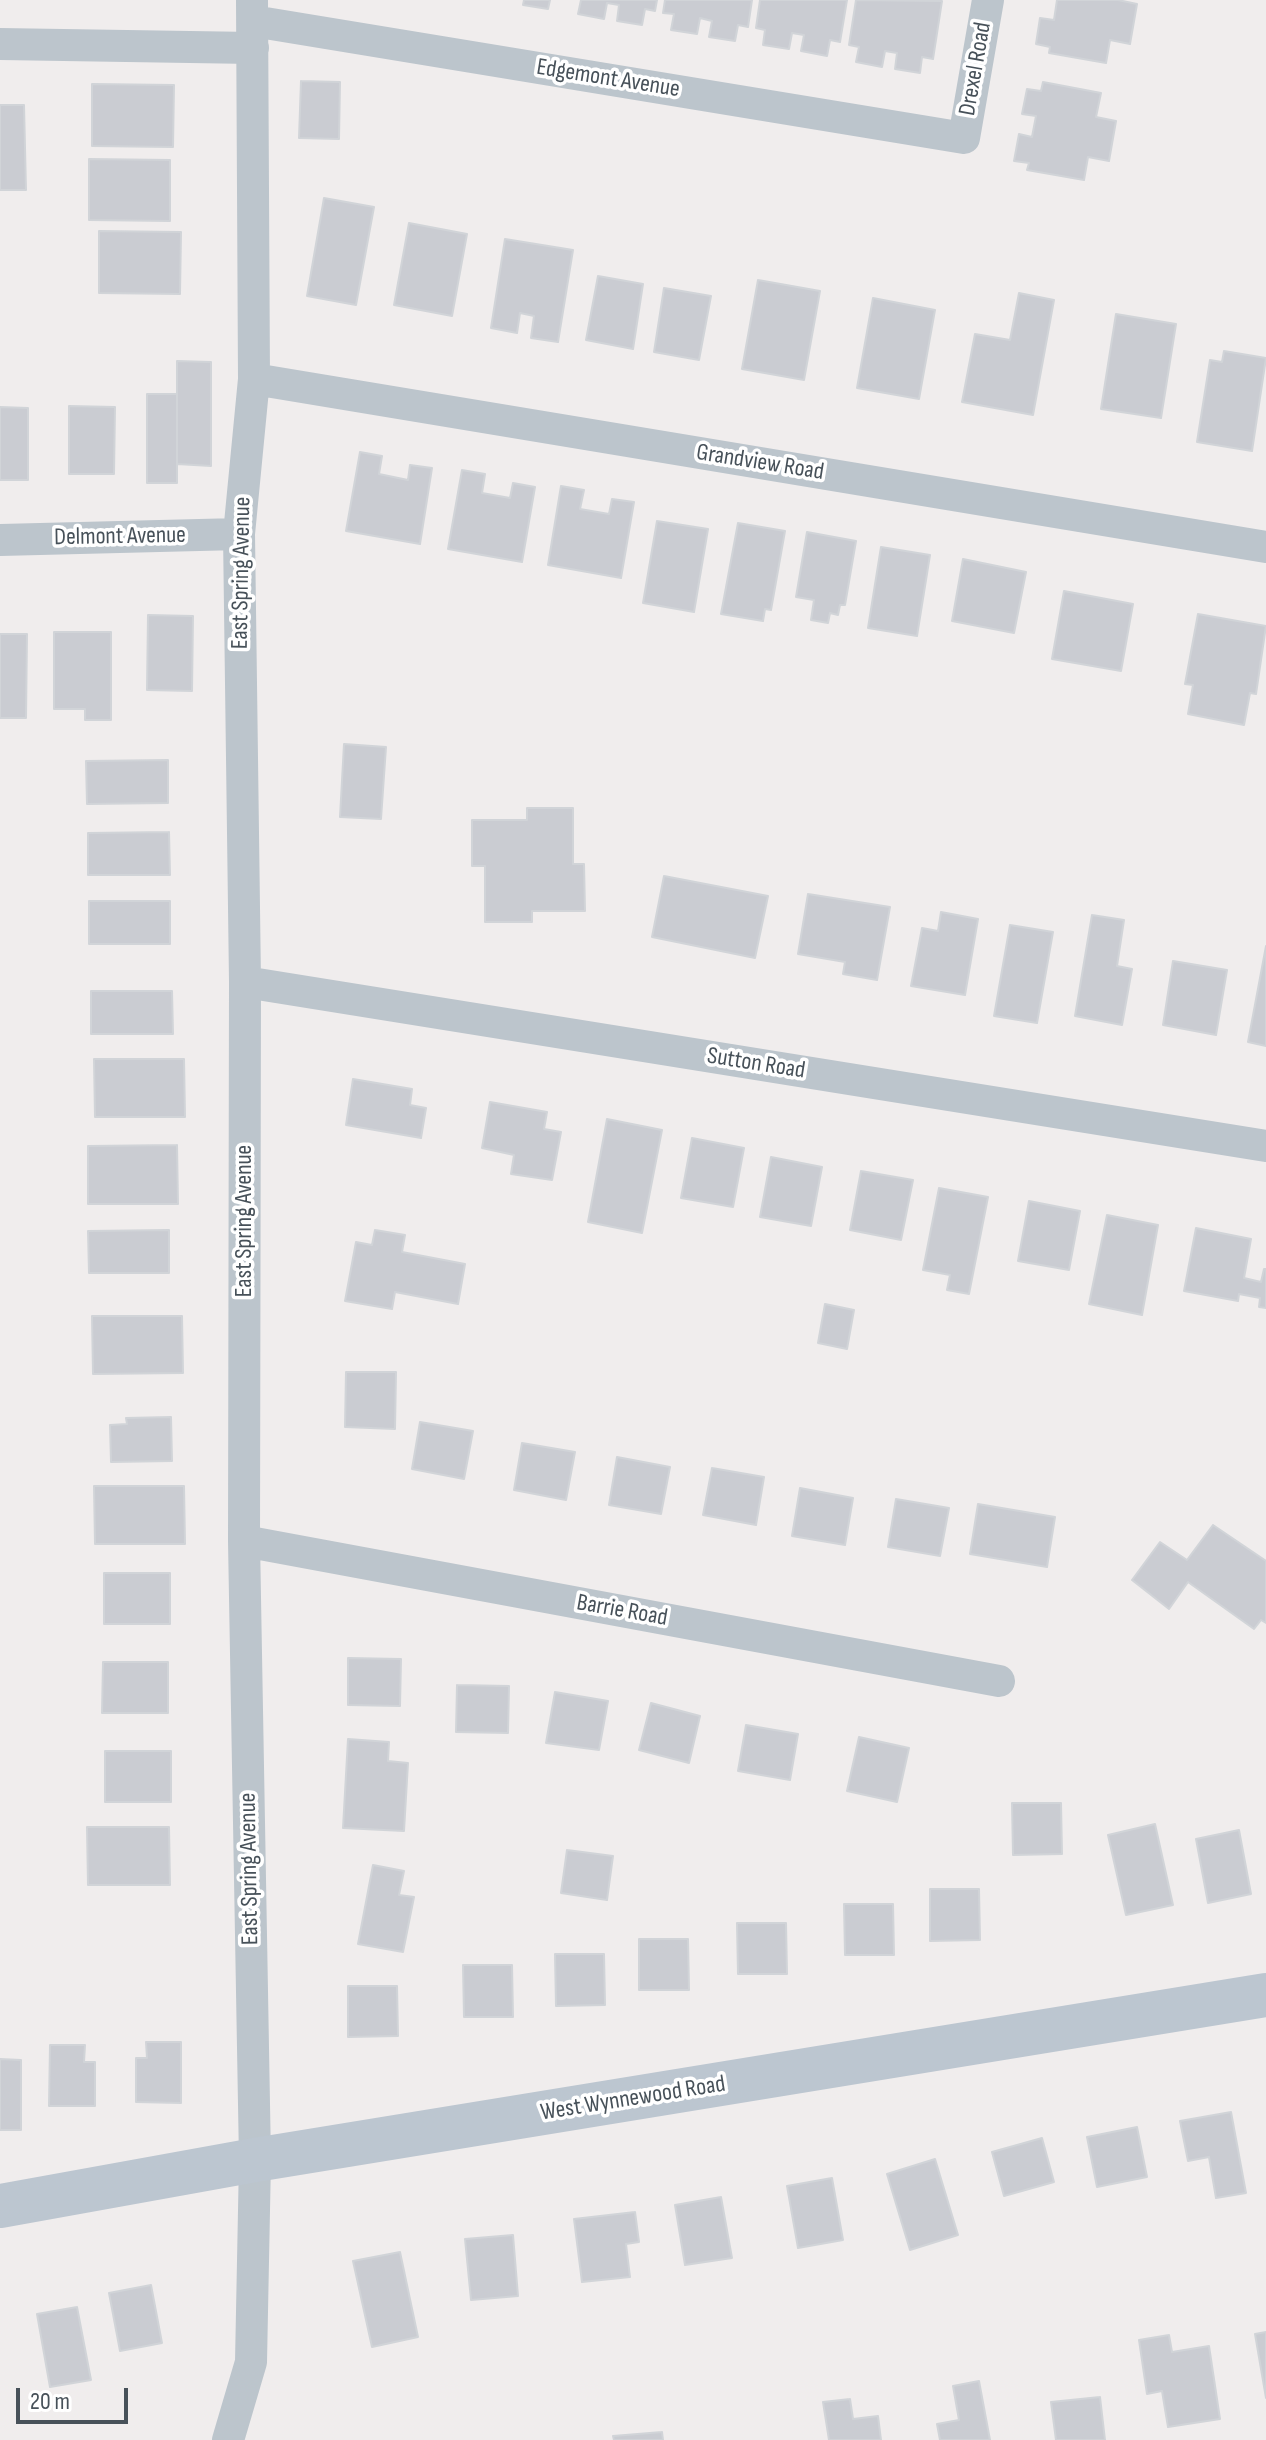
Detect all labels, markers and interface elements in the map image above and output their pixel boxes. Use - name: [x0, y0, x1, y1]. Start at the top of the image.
- street label: Drexel Road: [954, 20, 998, 118]
- street label: Edgemont Avenue: [534, 53, 682, 105]
- street label: Grandview Road: [694, 439, 826, 487]
- street label: East Spring Avenue: [226, 497, 258, 649]
- street label: Delmont Avenue: [54, 521, 186, 553]
- street label: Sutton Road: [705, 1042, 807, 1086]
- street label: East Spring Avenue: [231, 1145, 259, 1297]
- street label: Barrie Road: [574, 1589, 670, 1633]
- street label: East Spring Avenue: [234, 1793, 266, 1945]
- street label: West Wynnewood Road: [539, 2070, 727, 2128]
- scale bar: [20, 2372, 132, 2422]
- text: 20 m: [30, 2387, 70, 2416]

